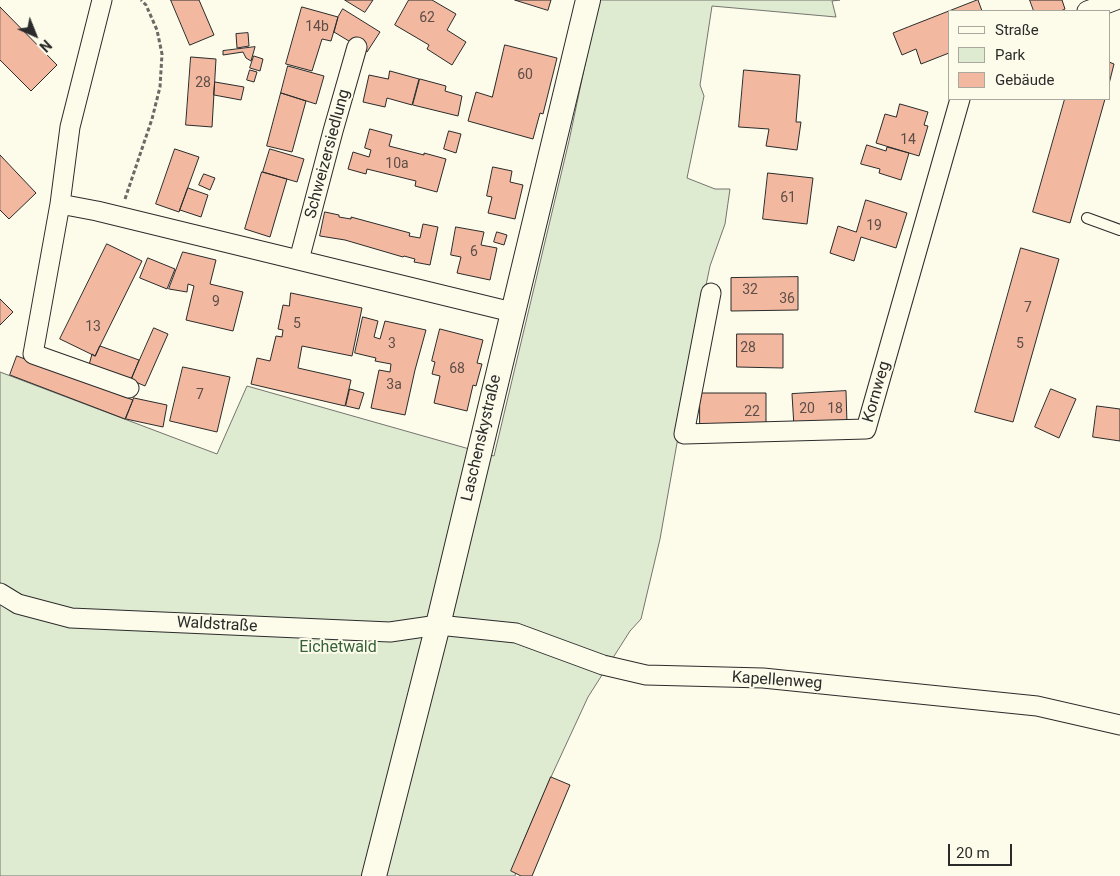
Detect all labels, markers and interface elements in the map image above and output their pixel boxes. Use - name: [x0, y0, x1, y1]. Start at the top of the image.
- north arrow: [10, 10, 60, 60]
- house number: 62: [419, 10, 435, 26]
- legend: [948, 10, 1110, 100]
- house number: 14b: [305, 19, 329, 35]
- text: Straße: [995, 21, 1039, 39]
- text: N: [36, 37, 55, 55]
- text: Park: [995, 46, 1025, 64]
- house number: 60: [517, 67, 533, 83]
- text: Gebäude: [995, 71, 1054, 89]
- house number: 28: [195, 75, 211, 91]
- street label: Schweizersiedlung: [302, 87, 354, 221]
- house number: 14: [900, 132, 916, 148]
- house number: 10a: [385, 156, 409, 172]
- house number: 61: [780, 190, 796, 206]
- house number: 19: [866, 218, 882, 234]
- house number: 6: [470, 244, 478, 260]
- house number: 32: [742, 282, 758, 298]
- house number: 36: [779, 291, 795, 307]
- house number: 9: [212, 294, 220, 310]
- house number: 7: [1024, 300, 1032, 316]
- house number: 5: [293, 316, 301, 332]
- house number: 13: [85, 319, 101, 335]
- house number: 3: [388, 336, 396, 352]
- house number: 5: [1016, 336, 1024, 352]
- house number: 28: [740, 340, 756, 356]
- street label: Kornweg: [859, 359, 895, 425]
- house number: 68: [449, 361, 465, 377]
- street label: Laschenskystraße: [458, 373, 506, 503]
- house number: 3a: [386, 377, 402, 393]
- house number: 7: [196, 387, 204, 403]
- house number: 20: [799, 401, 815, 417]
- house number: 18: [827, 401, 843, 417]
- house number: 22: [744, 404, 760, 420]
- street label: Waldstraße: [176, 613, 258, 637]
- park label: Eichetwald: [299, 638, 377, 658]
- street label: Kapellenweg: [731, 668, 823, 694]
- scale bar: [950, 834, 1014, 866]
- text: 20 m: [956, 844, 990, 862]

